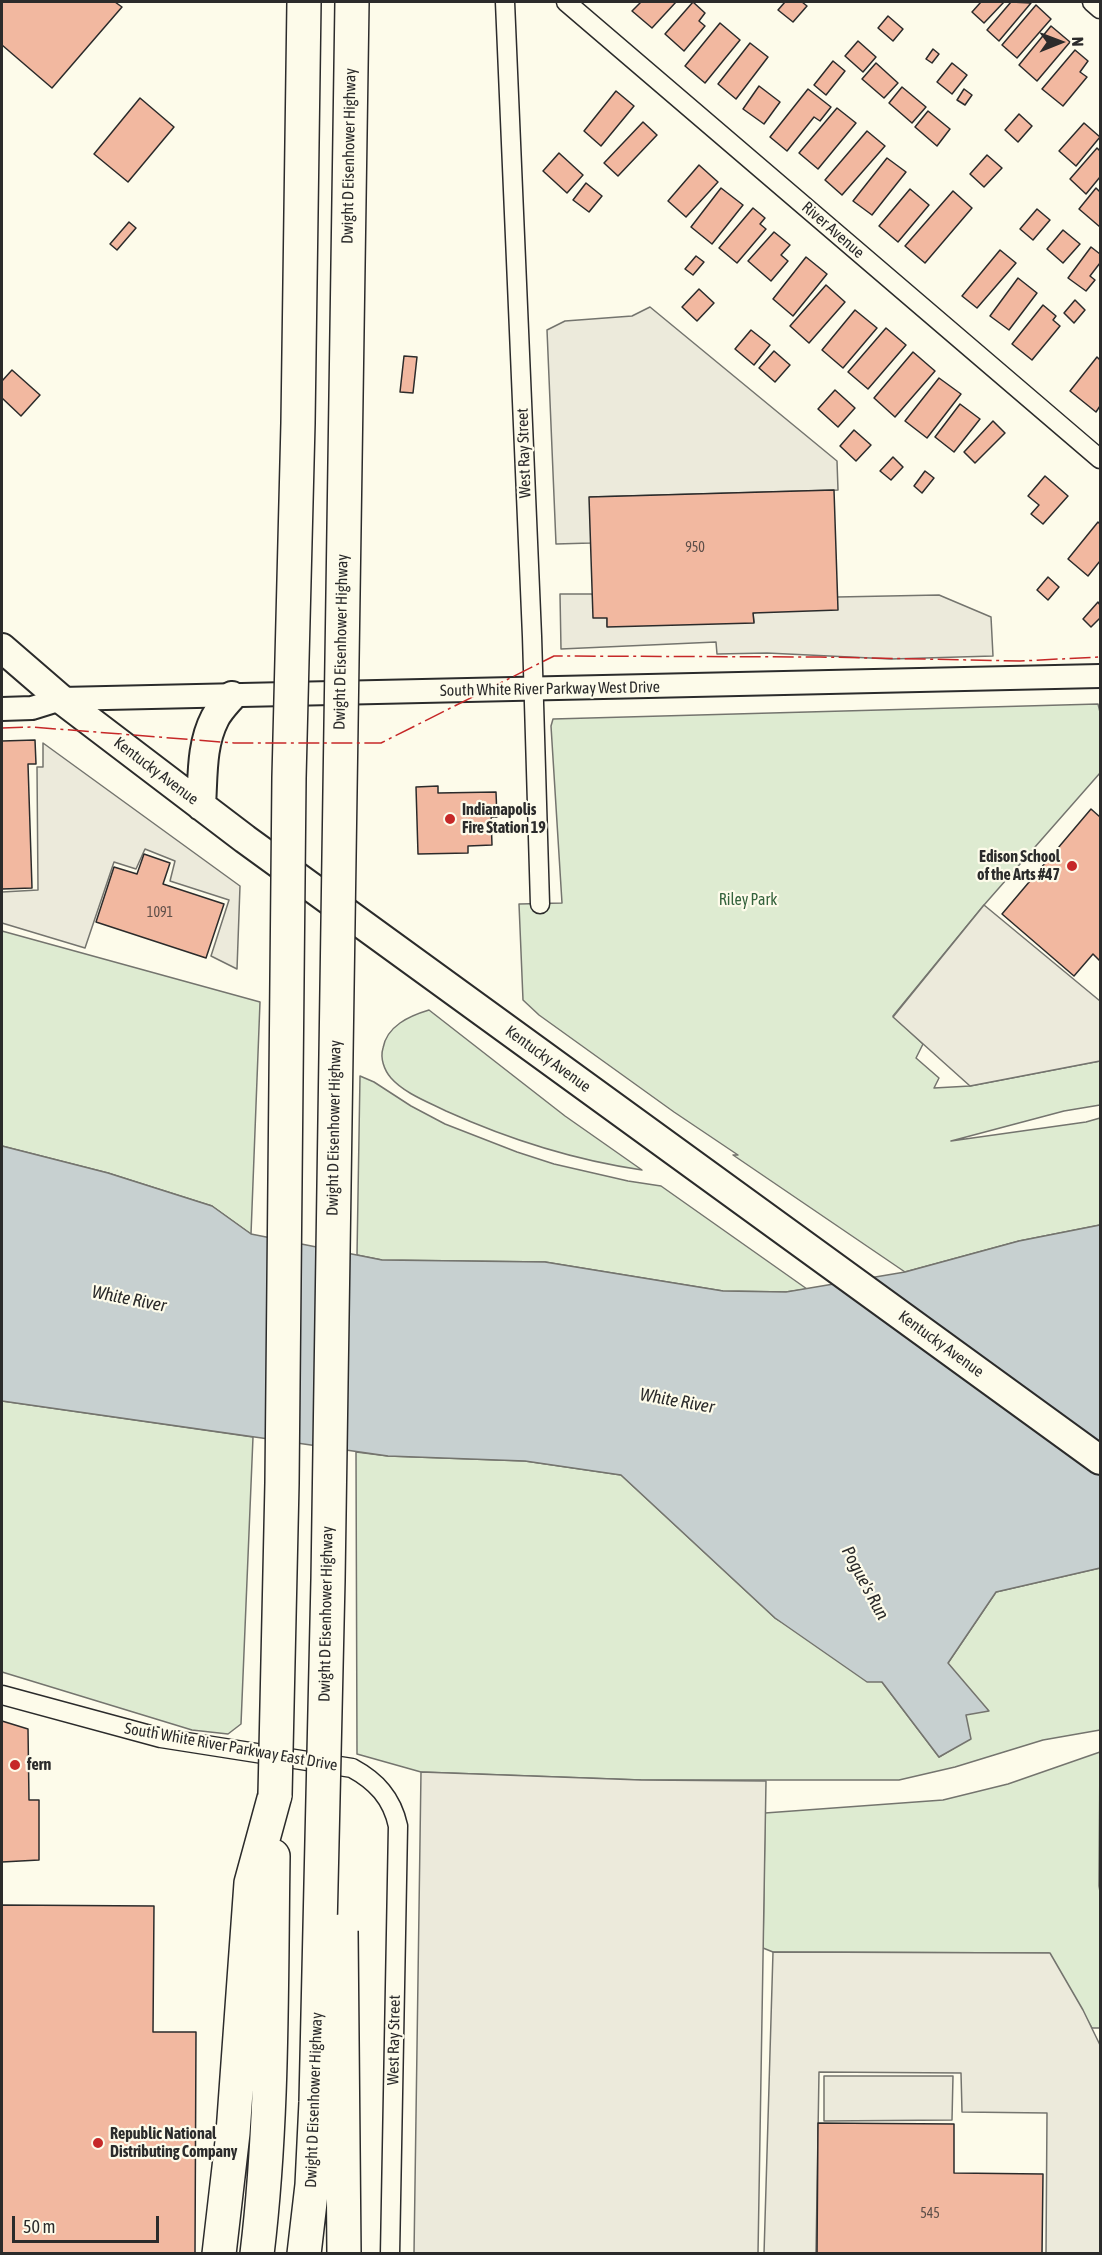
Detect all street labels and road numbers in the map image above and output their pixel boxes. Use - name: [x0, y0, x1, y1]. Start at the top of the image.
- street label: Dwight D Eisenhower Highway: [338, 68, 360, 244]
- street label: River Avenue: [798, 198, 868, 262]
- street label: West Ray Street: [513, 408, 535, 498]
- street label: Dwight D Eisenhower Highway: [330, 554, 352, 730]
- street label: South White River Parkway West Drive: [440, 677, 660, 701]
- street label: Kentucky Avenue: [110, 733, 202, 809]
- street label: Kentucky Avenue: [502, 1022, 594, 1096]
- street label: Dwight D Eisenhower Highway: [323, 1040, 345, 1216]
- street label: Kentucky Avenue: [895, 1307, 987, 1381]
- street label: Dwight D Eisenhower Highway: [315, 1526, 337, 1702]
- street label: South White River Parkway East Drive: [123, 1719, 339, 1775]
- street label: West Ray Street: [384, 1995, 404, 2085]
- street label: Dwight D Eisenhower Highway: [301, 2012, 327, 2188]

